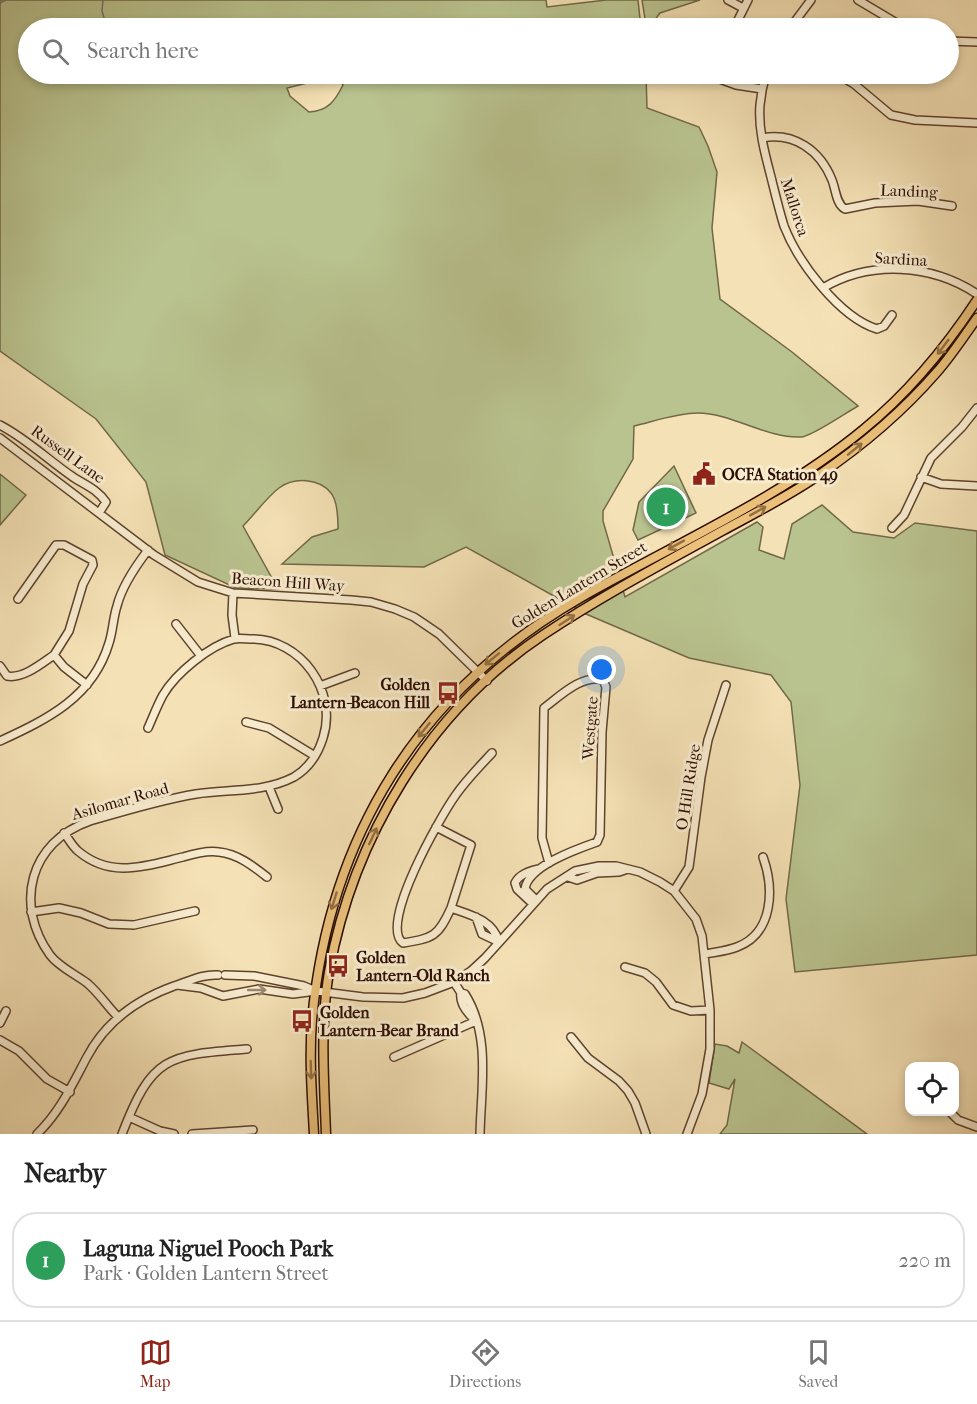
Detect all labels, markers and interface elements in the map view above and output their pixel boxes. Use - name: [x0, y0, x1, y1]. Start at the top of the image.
- search box: [18, 18, 959, 84]
- icon: search: [39, 35, 72, 68]
- text: Search here: [87, 38, 199, 64]
- street label: Mallorca: [777, 176, 813, 239]
- street label: Landing: [880, 181, 939, 202]
- street label: Sardina: [874, 248, 928, 270]
- one-way arrow: [936, 339, 949, 355]
- street label: Russell Lane: [27, 421, 109, 487]
- one-way arrow: [846, 442, 862, 455]
- public building icon: OCFA Station 49: [691, 461, 717, 487]
- place label: OCFA Station 49: [722, 465, 838, 485]
- pin: 1: [646, 484, 686, 530]
- one-way arrow: [749, 505, 766, 517]
- street label: Golden Lantern Street: [508, 537, 650, 633]
- one-way arrow: [667, 540, 685, 551]
- street label: Beacon Hill Way: [231, 569, 346, 595]
- one-way arrow: [558, 614, 575, 627]
- one-way arrow: [484, 652, 500, 665]
- your location: [587, 655, 616, 684]
- place label: Golden Lantern-Beacon Hill: [290, 675, 431, 712]
- bus stop icon: Golden Lantern-Beacon Hill: [435, 680, 461, 706]
- street label: Westgate: [578, 695, 602, 761]
- one-way arrow: [418, 722, 431, 738]
- street label: O Hill Ridge: [672, 742, 704, 832]
- street label: Asilomar Road: [68, 778, 171, 824]
- one-way arrow: [367, 828, 379, 846]
- one-way arrow: [328, 891, 339, 910]
- place label: Golden Lantern-Old Ranch: [356, 948, 491, 985]
- bus stop icon: Golden Lantern-Old Ranch: [325, 953, 351, 979]
- one-way arrow: [247, 984, 266, 996]
- place label: Golden Lantern-Bear Brand: [320, 1003, 460, 1040]
- bus stop icon: Golden Lantern-Bear Brand: [289, 1008, 315, 1034]
- one-way arrow: [305, 1060, 317, 1080]
- map controls: [905, 1062, 959, 1116]
- button: locate: [905, 1062, 959, 1116]
- text: Nearby: [24, 1158, 106, 1189]
- text: Laguna Niguel Pooch Park: [83, 1236, 333, 1262]
- text: 1: [42, 1249, 49, 1272]
- text: 220 m: [898, 1249, 951, 1272]
- text: Park · Golden Lantern Street: [83, 1262, 329, 1285]
- tab: Map: [139, 1336, 172, 1391]
- tab: Directions: [449, 1336, 521, 1391]
- tab: Saved: [799, 1336, 838, 1391]

